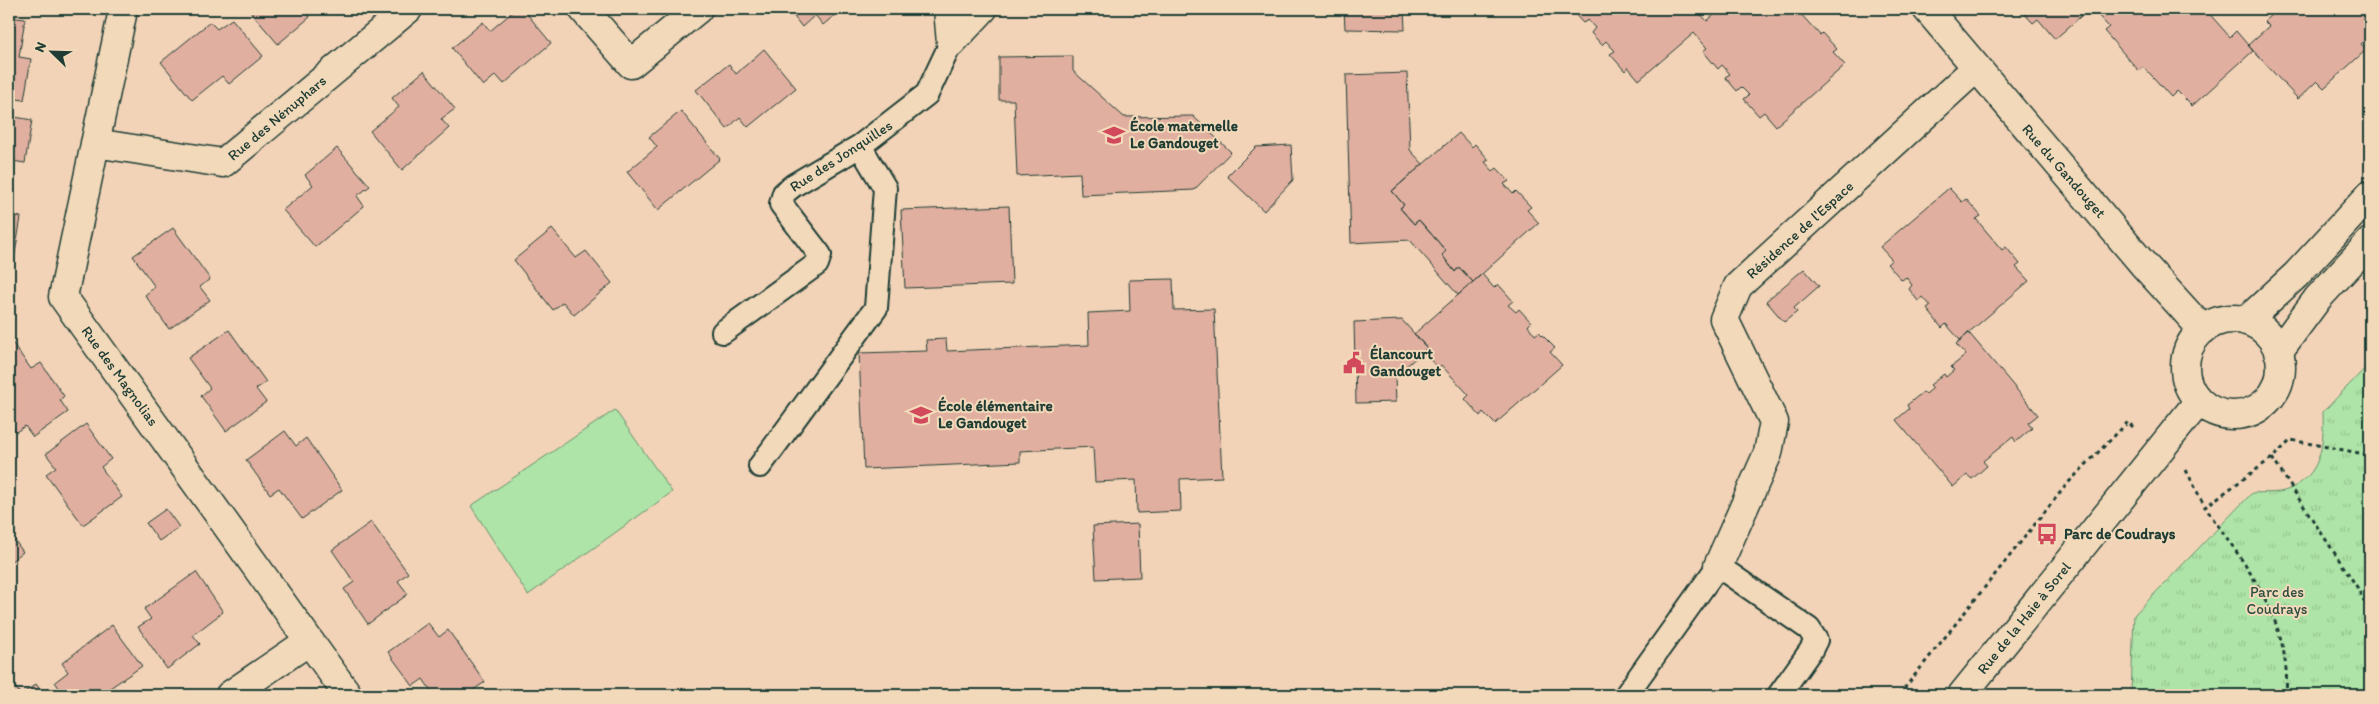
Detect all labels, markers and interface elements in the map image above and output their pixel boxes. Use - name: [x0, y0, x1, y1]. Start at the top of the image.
- north arrow: [28, 28, 78, 78]
- text: N: [31, 39, 50, 55]
- street label: Rue des Nénuphars: [224, 71, 330, 164]
- street label: Rue des Jonquilles: [786, 116, 896, 196]
- place label: École maternelle Le Gandouget: [1130, 116, 1238, 153]
- street label: Rue du Gandouget: [2018, 120, 2110, 222]
- school or university icon: École maternelle Le Gandouget: [1101, 122, 1127, 148]
- street label: Résidence de l'Espace: [1743, 177, 1857, 283]
- street label: Rue des Magnolias: [78, 322, 163, 430]
- place label: Élancourt Gandouget: [1370, 344, 1441, 381]
- public building icon: Élancourt Gandouget: [1341, 350, 1367, 376]
- place label: École élémentaire Le Gandouget: [938, 396, 1053, 433]
- school or university icon: École élémentaire Le Gandouget: [908, 402, 934, 428]
- bus stop icon: Parc de Coudrays: [2034, 521, 2060, 547]
- place label: Parc de Coudrays: [2064, 525, 2176, 544]
- street label: Rue de la Haie à Sorel: [1973, 558, 2075, 678]
- park label: Parc des Coudrays: [2246, 583, 2308, 618]

